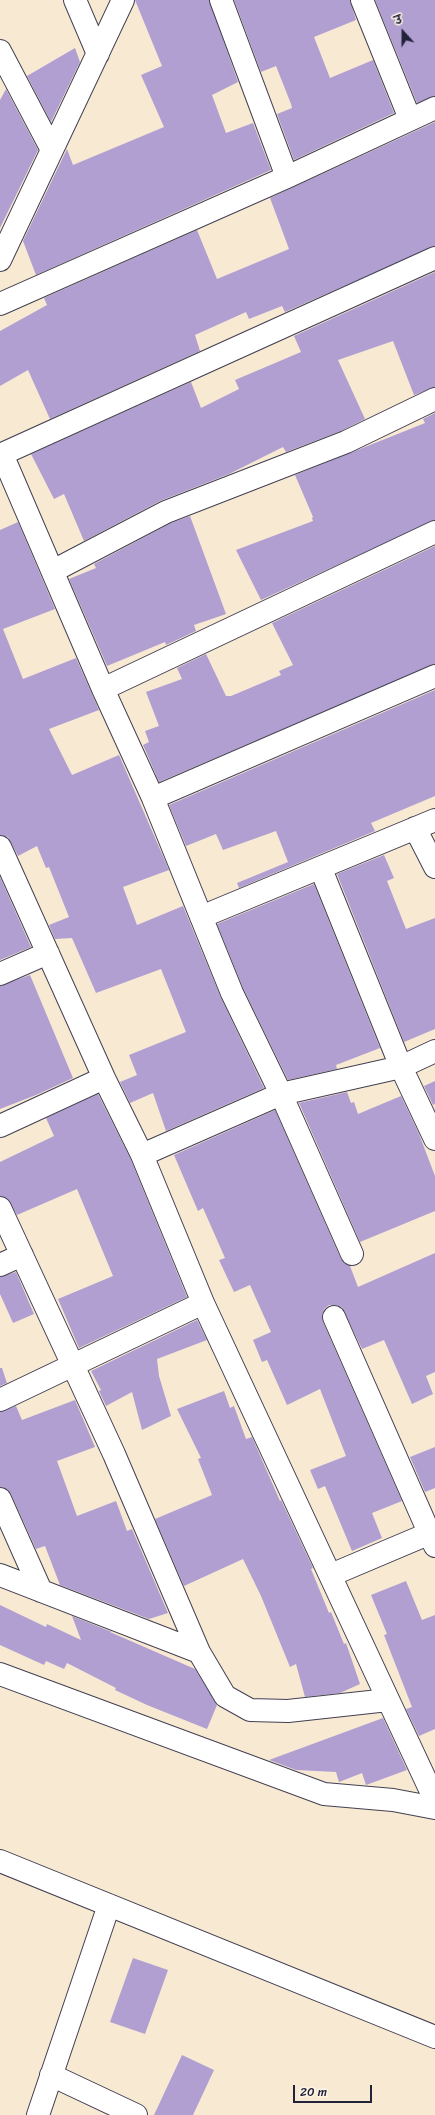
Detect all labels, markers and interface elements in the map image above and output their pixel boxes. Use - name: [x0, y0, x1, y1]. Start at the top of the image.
- text: उ: [392, 10, 405, 31]
- north arrow: [383, 12, 423, 52]
- scale bar: [295, 2077, 374, 2103]
- text: 20 m: [300, 2081, 327, 2103]

